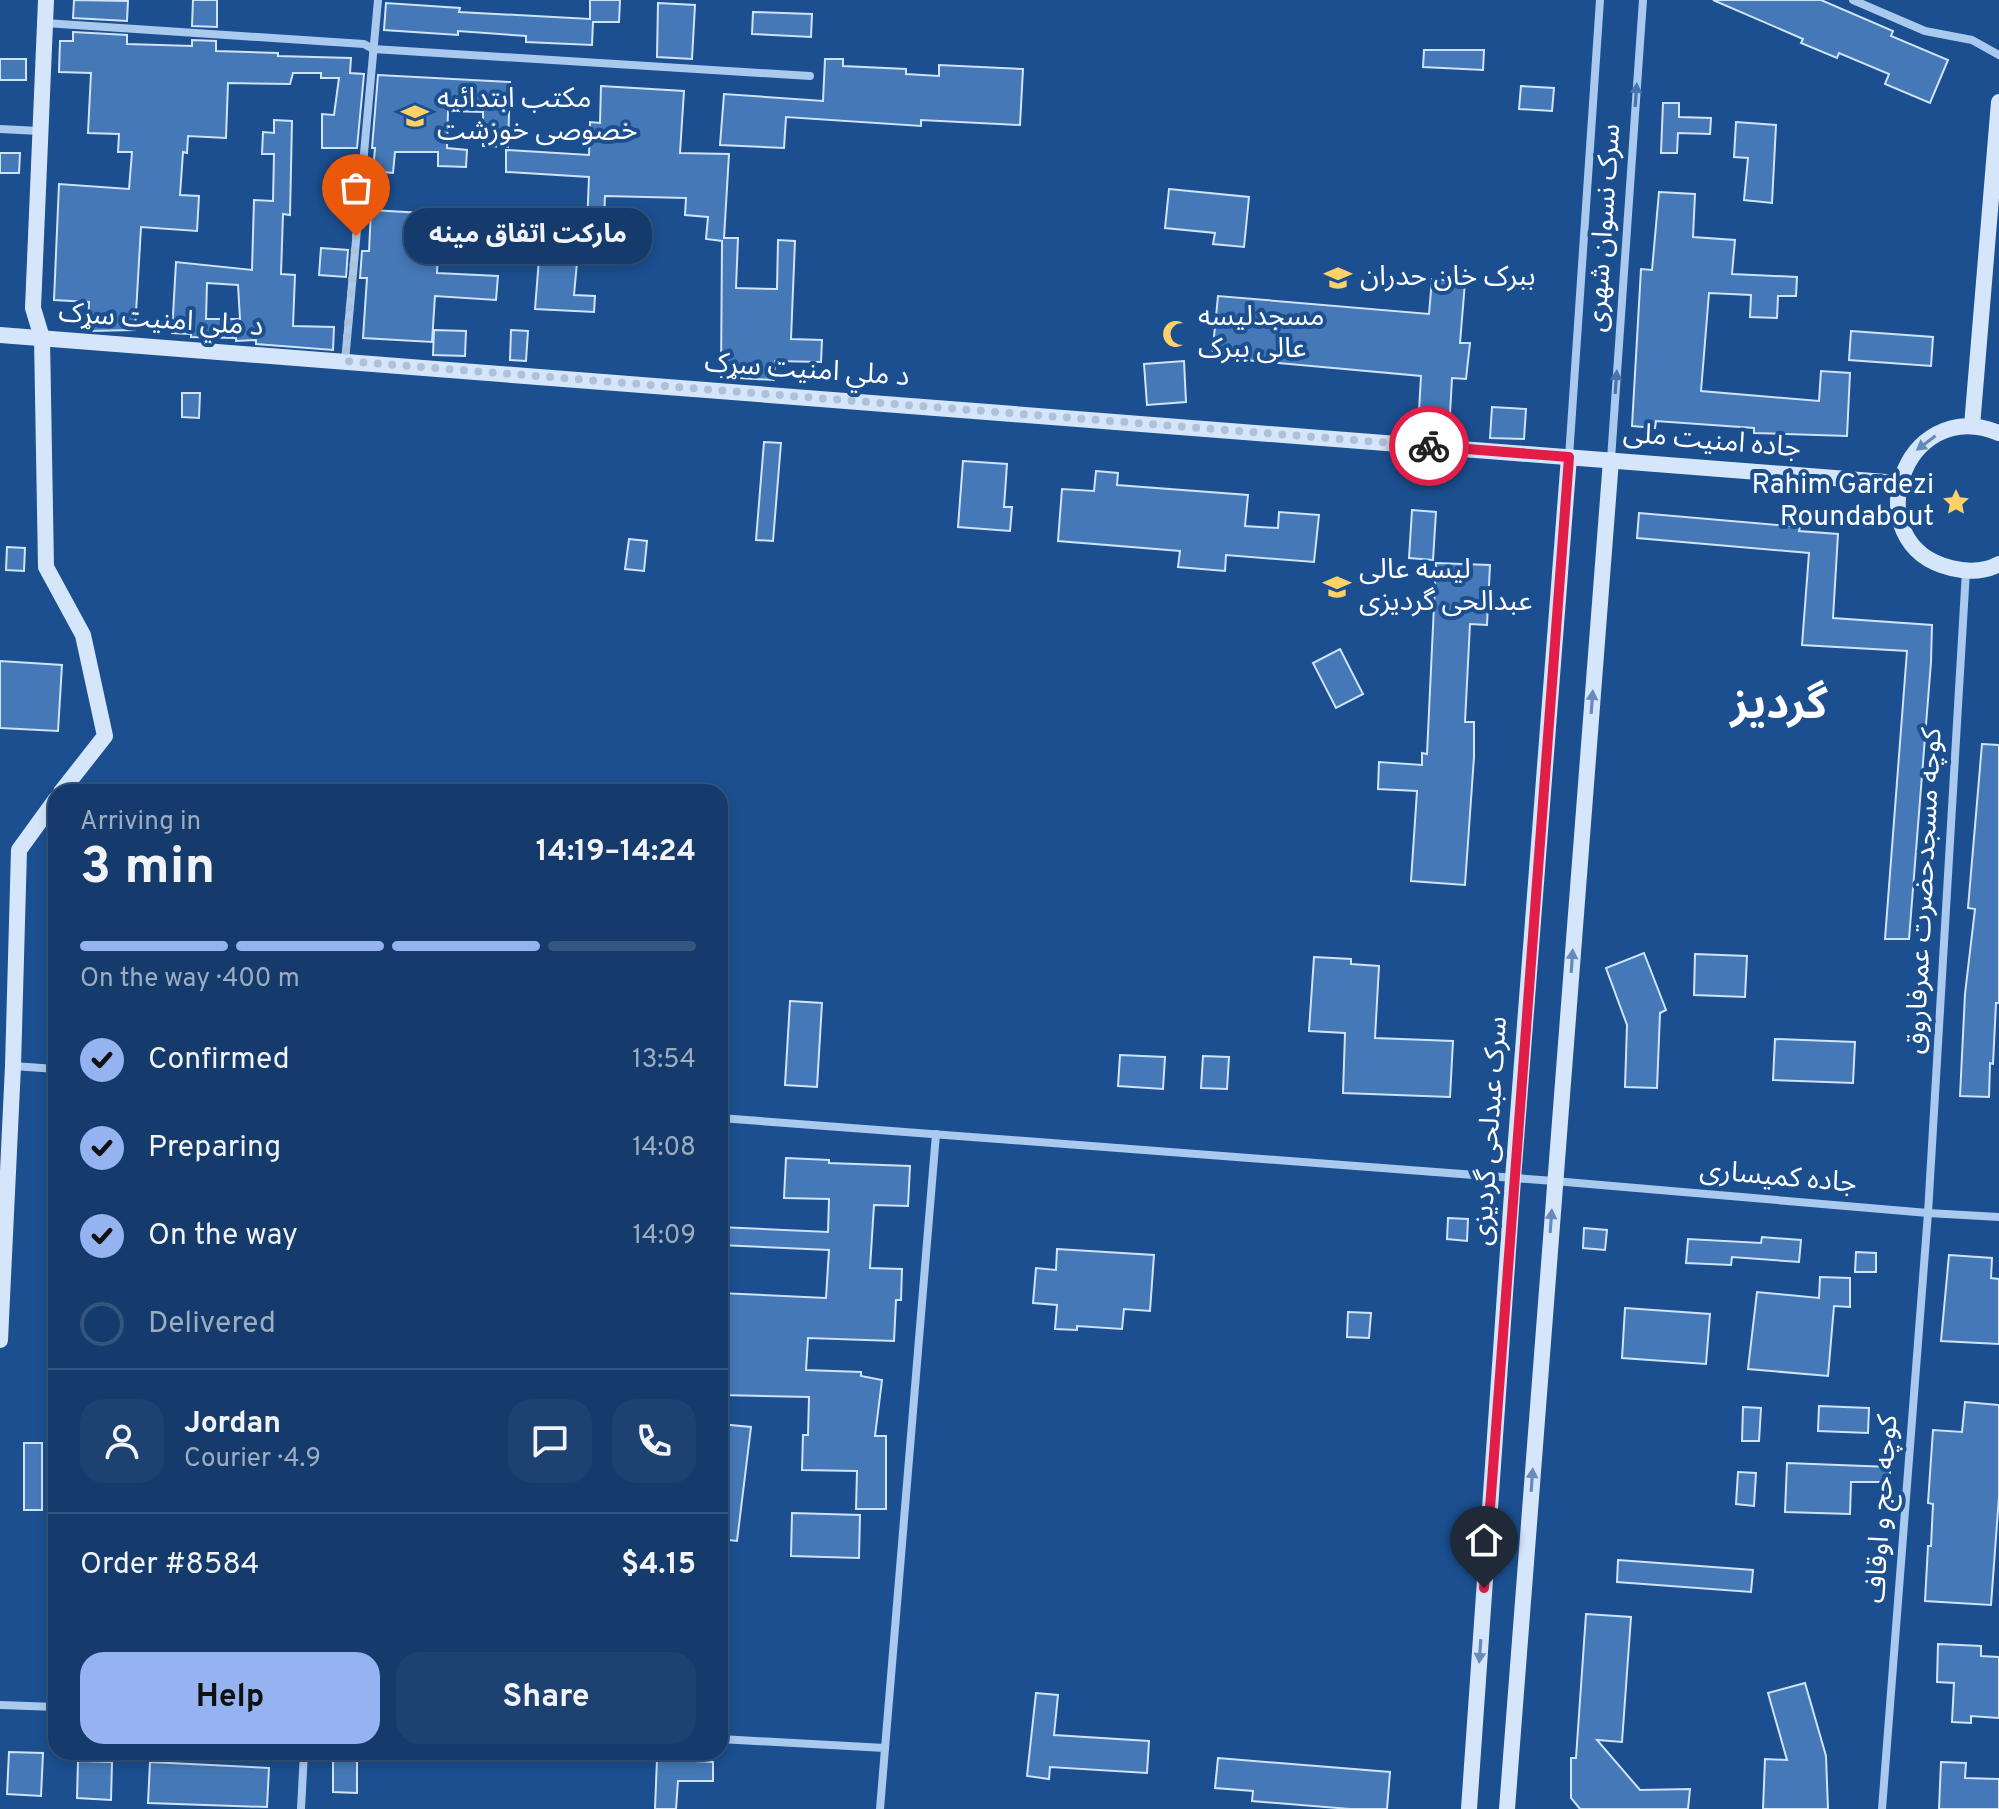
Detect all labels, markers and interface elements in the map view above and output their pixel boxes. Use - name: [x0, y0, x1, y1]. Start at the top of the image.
- place label: مکتب ابتدائیه خصوصی خوزشت: [437, 82, 637, 150]
- one-way arrow: [1630, 82, 1643, 107]
- school or university icon: مکتب ابتدائیه خصوصی خوزشت: [400, 101, 430, 131]
- street label: سرک نسوان شهری: [1580, 123, 1630, 333]
- pin: [322, 154, 390, 236]
- icon: bag: [334, 166, 378, 210]
- callout: مارکت اتفاق مینه: [404, 208, 652, 264]
- text: مارکت اتفاق مینه: [429, 219, 627, 252]
- place label: ببرک خان حدران: [1360, 260, 1535, 296]
- school or university icon: ببرک خان حدران: [1323, 263, 1353, 293]
- street label: د ملي امنیت سړک: [57, 296, 265, 347]
- place label: مسجدلیسه عالی ببرک: [1198, 300, 1324, 368]
- mosque icon: مسجدلیسه عالی ببرک: [1161, 319, 1191, 349]
- street label: د ملي امنیت سړک: [703, 346, 911, 397]
- one-way arrow: [1610, 369, 1623, 394]
- courier: [1389, 406, 1469, 486]
- street label: جاده امنیت ملی: [1622, 416, 1802, 468]
- icon: bike: [1407, 424, 1451, 468]
- one-way arrow: [1915, 435, 1937, 451]
- place label: Rahim Gardezi Roundabout: [1751, 468, 1934, 536]
- place icon: Rahim Gardezi Roundabout: [1941, 487, 1971, 517]
- place label: لیسه عالی عبدالحی گردیزی: [1359, 553, 1532, 621]
- school or university icon: لیسه عالی عبدالحی گردیزی: [1322, 572, 1352, 602]
- district label: گردیز: [1729, 679, 1828, 735]
- one-way arrow: [1586, 689, 1599, 714]
- street label: کوچه مسجدحضرت عمرفاروق: [1898, 726, 1952, 1055]
- text: Arriving in: [80, 806, 201, 839]
- text: 14:19–14:24: [536, 834, 696, 871]
- text: 3 min: [80, 836, 215, 902]
- one-way arrow: [1565, 948, 1578, 973]
- text: On the way · 400 m: [80, 963, 300, 996]
- street label: سرک عبدلحی گردیزی: [1465, 1015, 1517, 1247]
- icon: check: [80, 1038, 124, 1082]
- text: Confirmed: [148, 1042, 290, 1079]
- text: 13:54: [632, 1044, 696, 1077]
- icon: check: [80, 1126, 124, 1170]
- text: Preparing: [148, 1130, 281, 1167]
- text: 14:08: [632, 1132, 696, 1165]
- street label: جاده کمیساری: [1698, 1153, 1858, 1203]
- one-way arrow: [1545, 1208, 1558, 1233]
- icon: check: [80, 1214, 124, 1258]
- text: On the way: [148, 1218, 298, 1255]
- text: 14:09: [633, 1220, 696, 1253]
- text: Delivered: [148, 1306, 276, 1343]
- button: person: [80, 1399, 164, 1483]
- button: chat: [508, 1399, 592, 1483]
- button: phone: [612, 1399, 696, 1483]
- text: Jordan: [184, 1406, 281, 1443]
- street label: کوچه حج و اوقاف: [1858, 1413, 1908, 1605]
- text: Courier · 4.9: [184, 1443, 321, 1476]
- one-way arrow: [1526, 1467, 1539, 1492]
- pin: [1450, 1506, 1518, 1588]
- icon: home: [1462, 1518, 1506, 1562]
- text: Order #8584: [80, 1547, 259, 1584]
- text: $4.15: [621, 1547, 696, 1584]
- one-way arrow: [1473, 1639, 1486, 1664]
- button: Help: [80, 1652, 380, 1744]
- button: Share: [396, 1652, 696, 1744]

